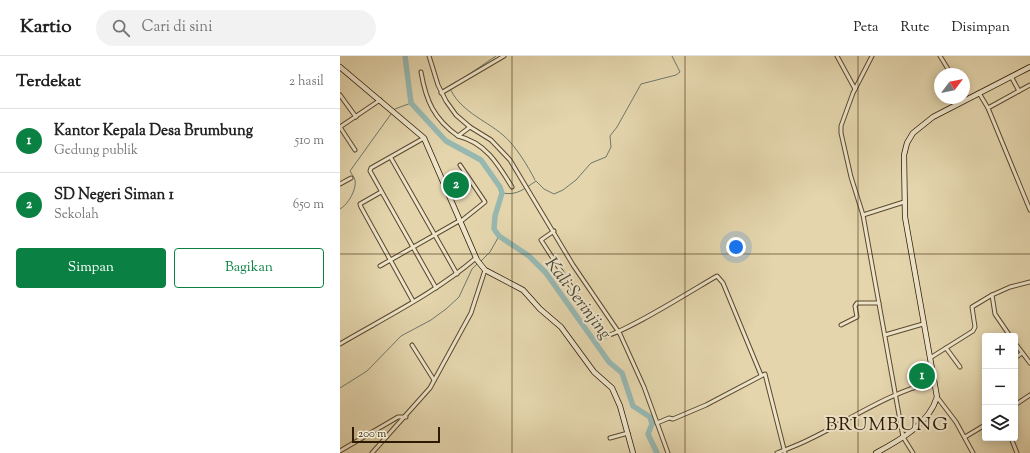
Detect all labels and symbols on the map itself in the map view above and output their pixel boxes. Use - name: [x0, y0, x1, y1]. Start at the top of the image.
- north arrow: [934, 68, 970, 104]
- pin: 2: [443, 170, 469, 200]
- your location: [726, 237, 746, 257]
- water label: Kali Serinjing: [538, 252, 617, 346]
- pin: 1: [909, 361, 935, 391]
- district label: BRUMBUNG: [825, 412, 949, 439]
- scale bar: [352, 425, 440, 444]

